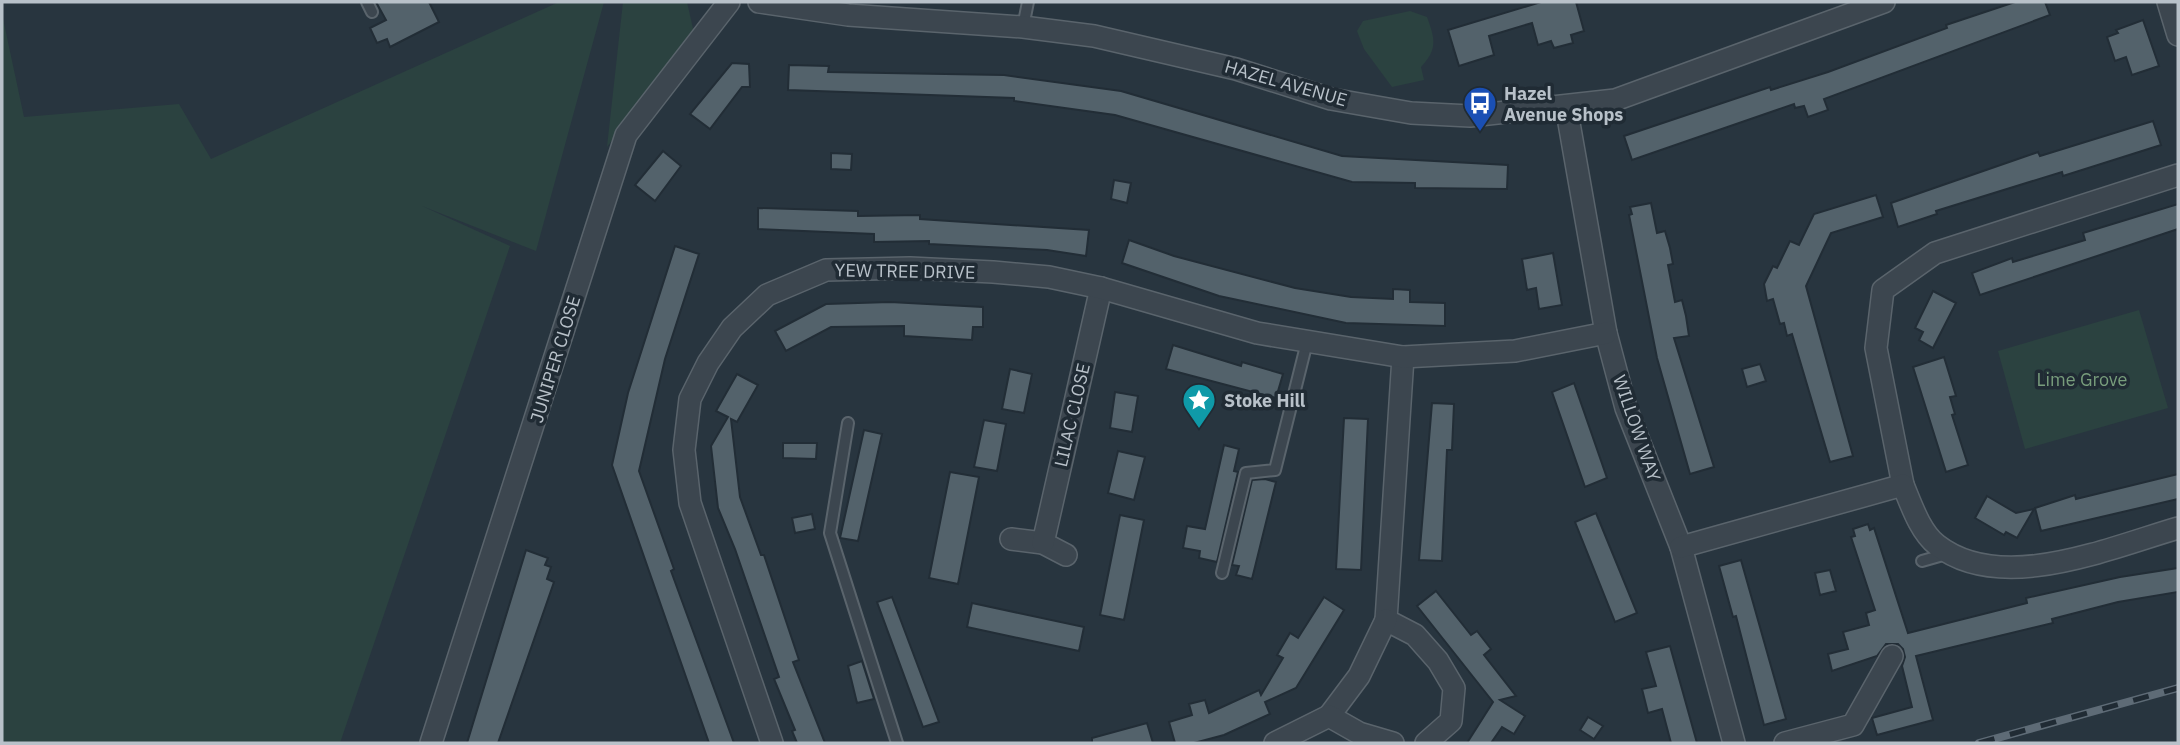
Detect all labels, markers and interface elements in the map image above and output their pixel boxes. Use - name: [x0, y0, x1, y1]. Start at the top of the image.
- street label: HAZEL AVENUE: [1222, 55, 1350, 111]
- place label: Hazel Avenue Shops: [1504, 82, 1623, 126]
- bus stop icon: Hazel Avenue Shops: [1461, 84, 1499, 133]
- street label: YEW TREE DRIVE: [834, 258, 976, 284]
- street label: JUNIPER CLOSE: [525, 293, 585, 425]
- street label: LILAC CLOSE: [1049, 361, 1095, 469]
- park label: Lime Grove: [2037, 368, 2128, 391]
- street label: WILLOW WAY: [1608, 372, 1666, 485]
- place icon: Stoke Hill: [1180, 381, 1218, 430]
- place label: Stoke Hill: [1224, 389, 1306, 412]

